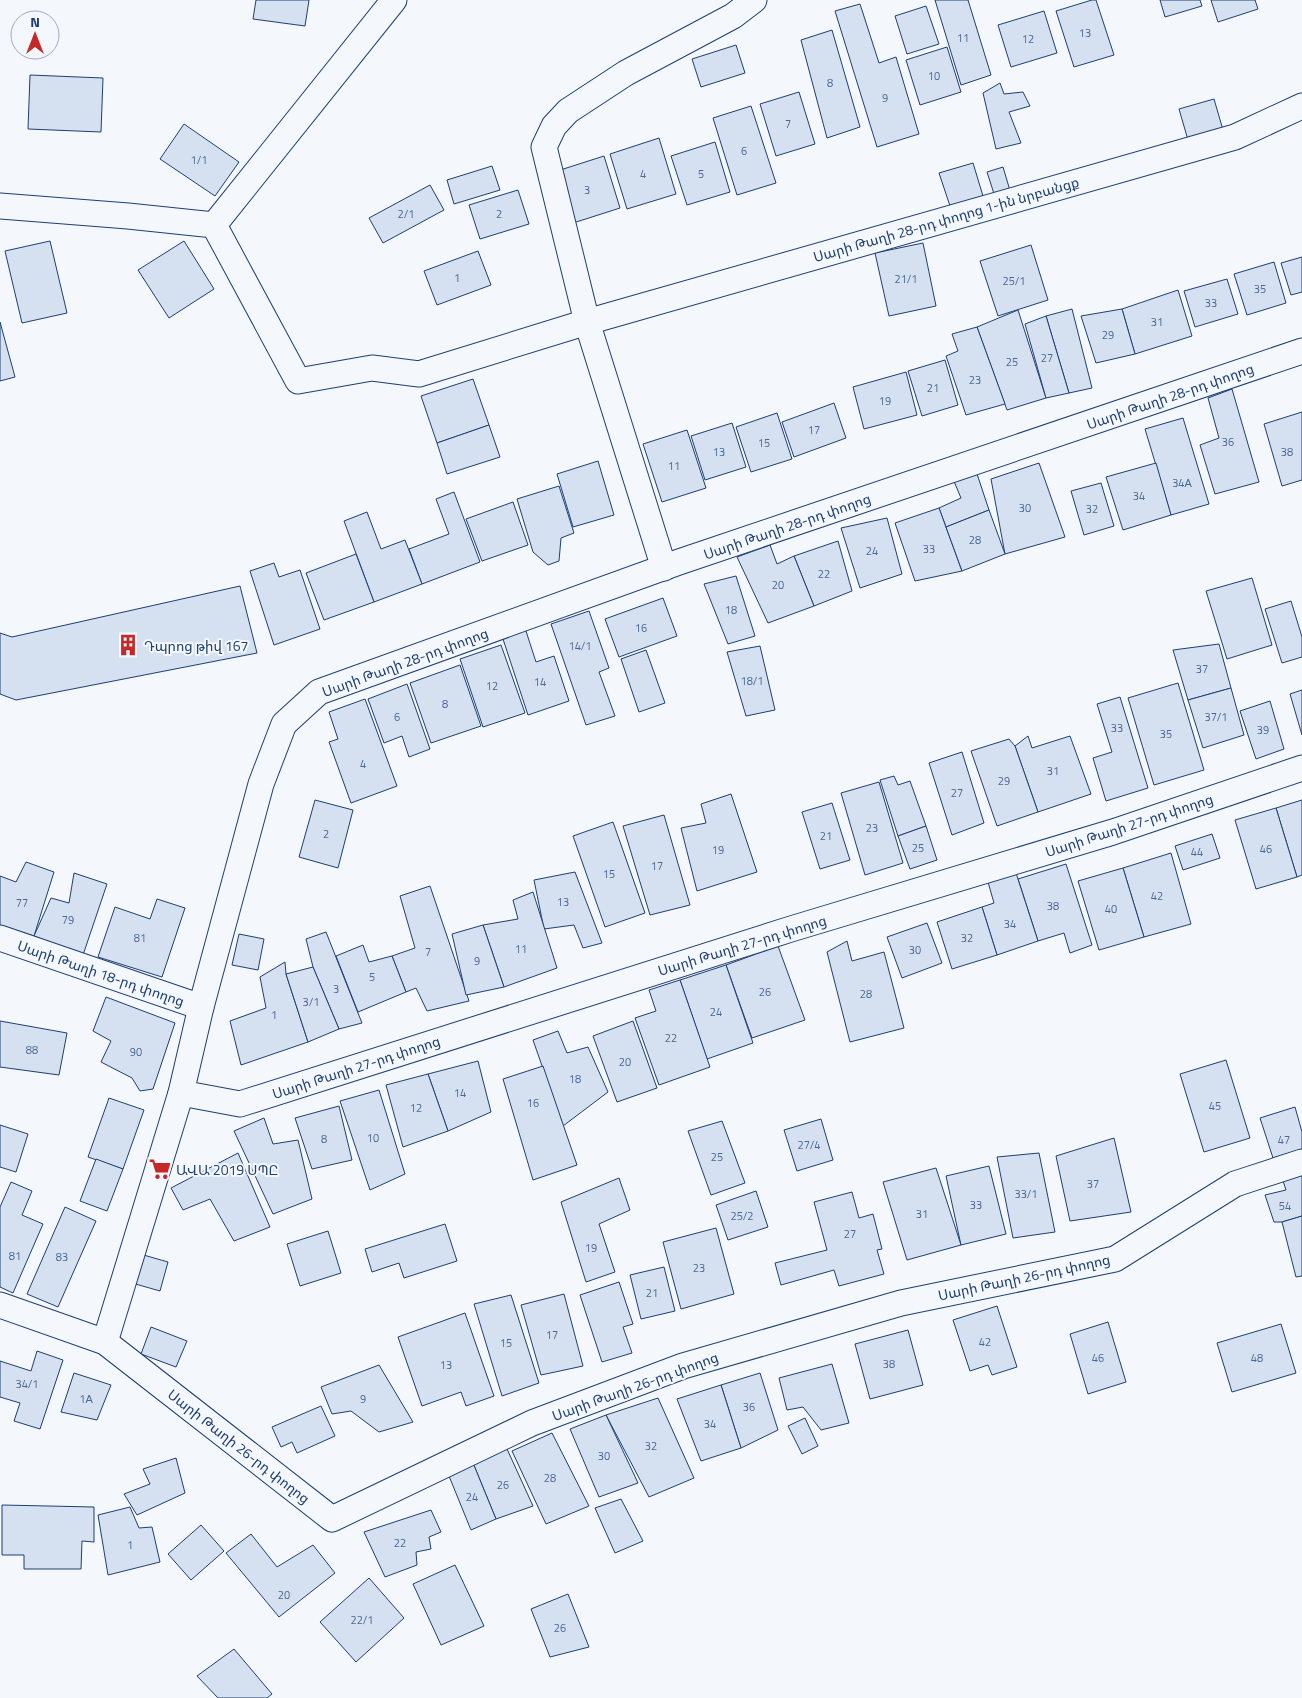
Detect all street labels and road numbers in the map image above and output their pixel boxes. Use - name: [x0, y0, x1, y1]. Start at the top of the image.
- street label: Սարի Թաղի 28-րդ փողոց 1-ին նրբանցք: [811, 171, 1081, 267]
- street label: Սարի Թաղի 28-րդ փողոց: [1084, 357, 1256, 435]
- street label: Սարի Թաղի 28-րդ փողոց: [701, 487, 873, 565]
- street label: Սարի Թաղի 28-րդ փողոց: [319, 622, 491, 702]
- street label: Սարի Թաղի 27-րդ փողոց: [1042, 788, 1216, 862]
- street label: Սարի Թաղի 27-րդ փողոց: [655, 909, 829, 981]
- street label: Սարի Թաղի 18-րդ փողոց: [15, 934, 187, 1012]
- street label: Սարի Թաղի 27-րդ փողոց: [269, 1030, 443, 1104]
- street label: Սարի Թաղի 26-րդ փողոց: [936, 1248, 1112, 1306]
- street label: Սարի Թաղի 26-րդ փողոց: [549, 1346, 721, 1426]
- street label: Սարի Թաղի 26-րդ փողոց: [163, 1384, 315, 1508]

